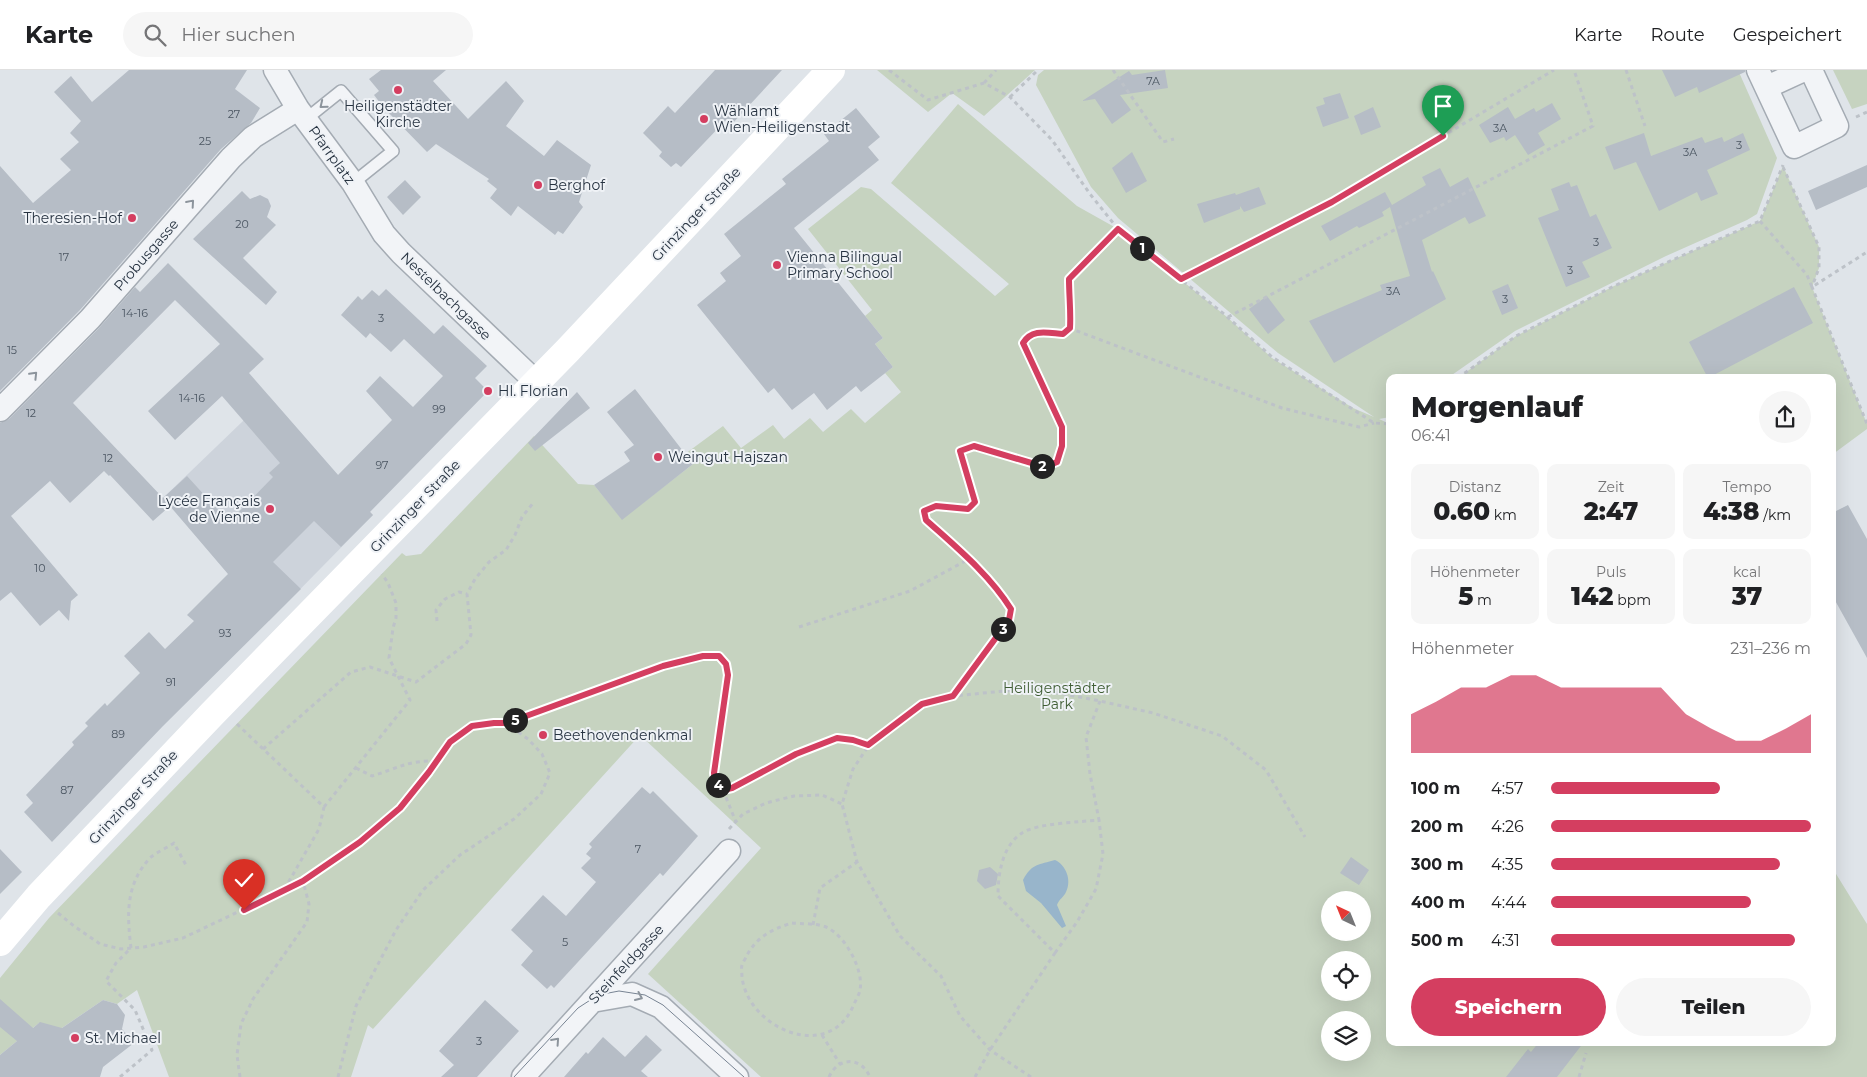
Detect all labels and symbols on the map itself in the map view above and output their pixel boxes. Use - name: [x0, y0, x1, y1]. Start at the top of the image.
- house number: 7A: [1146, 74, 1160, 88]
- marker: Heiligenstädter Kirche: [392, 84, 404, 96]
- pin: [1422, 85, 1464, 136]
- place label: Heiligenstädter Kirche: [344, 97, 452, 131]
- one-way arrow: [320, 99, 329, 107]
- place label: Wählamt Wien-Heiligenstadt: [714, 102, 851, 136]
- house number: 27: [228, 107, 240, 121]
- marker: Wählamt Wien-Heiligenstadt: [698, 113, 710, 125]
- house number: 3A: [1493, 121, 1507, 135]
- street label: Pfarrplatz: [305, 122, 359, 188]
- house number: 25: [199, 134, 211, 148]
- house number: 3: [1736, 138, 1742, 152]
- house number: 3A: [1683, 145, 1697, 159]
- street label: Grinzinger Straße: [648, 163, 744, 265]
- place label: Berghof: [548, 176, 606, 194]
- marker: Berghof: [532, 179, 544, 191]
- one-way arrow: [185, 200, 194, 209]
- place label: Theresien-Hof: [23, 209, 123, 227]
- marker: Theresien-Hof: [126, 212, 138, 224]
- street label: Probusgasse: [110, 215, 182, 295]
- house number: 20: [235, 217, 249, 231]
- house number: 3: [1593, 235, 1599, 249]
- pin: 1: [1130, 236, 1154, 260]
- street label: Nestelbachgasse: [397, 248, 495, 344]
- place label: Vienna Bilingual Primary School: [787, 248, 902, 282]
- house number: 17: [59, 250, 69, 264]
- marker: Vienna Bilingual Primary School: [771, 259, 783, 271]
- house number: 3: [1567, 263, 1573, 277]
- house number: 3A: [1386, 284, 1400, 298]
- house number: 3: [1502, 292, 1508, 306]
- house number: 14-16: [122, 306, 148, 320]
- house number: 3: [378, 311, 384, 325]
- house number: 15: [7, 343, 17, 357]
- one-way arrow: [28, 372, 37, 381]
- place label: Hl. Florian: [498, 382, 568, 400]
- marker: Hl. Florian: [482, 385, 494, 397]
- house number: 14-16: [179, 391, 205, 405]
- house number: 99: [432, 402, 446, 416]
- house number: 12: [26, 406, 36, 420]
- place label: Weingut Hajszan: [668, 448, 788, 466]
- house number: 12: [103, 451, 113, 465]
- marker: Weingut Hajszan: [652, 451, 664, 463]
- pin: 2: [1030, 454, 1054, 478]
- street label: Grinzinger Straße: [366, 456, 464, 556]
- house number: 97: [375, 458, 389, 472]
- place label: Lycée Français de Vienne: [158, 492, 260, 526]
- marker: Lycée Français de Vienne: [264, 503, 276, 515]
- house number: 10: [34, 561, 46, 575]
- pin: 3: [990, 616, 1016, 642]
- house number: 93: [219, 626, 231, 640]
- house number: 91: [166, 675, 176, 689]
- park label: Heiligenstädter Park: [1003, 679, 1111, 713]
- pin: 5: [502, 708, 528, 732]
- place label: Beethovendenkmal: [553, 726, 692, 744]
- house number: 89: [111, 727, 125, 741]
- marker: Beethovendenkmal: [537, 729, 549, 741]
- street label: Grinzinger Straße: [85, 746, 181, 848]
- pin: 4: [706, 772, 730, 798]
- house number: 87: [60, 783, 74, 797]
- house number: 7: [635, 842, 641, 856]
- pin: [223, 859, 265, 910]
- north arrow: [1321, 891, 1371, 941]
- street label: Steinfeldgasse: [585, 921, 667, 1007]
- house number: 5: [562, 935, 568, 949]
- one-way arrow: [634, 991, 643, 1001]
- place label: St. Michael: [85, 1029, 161, 1047]
- marker: St. Michael: [69, 1032, 81, 1044]
- house number: 3: [476, 1034, 482, 1048]
- one-way arrow: [550, 1037, 559, 1046]

